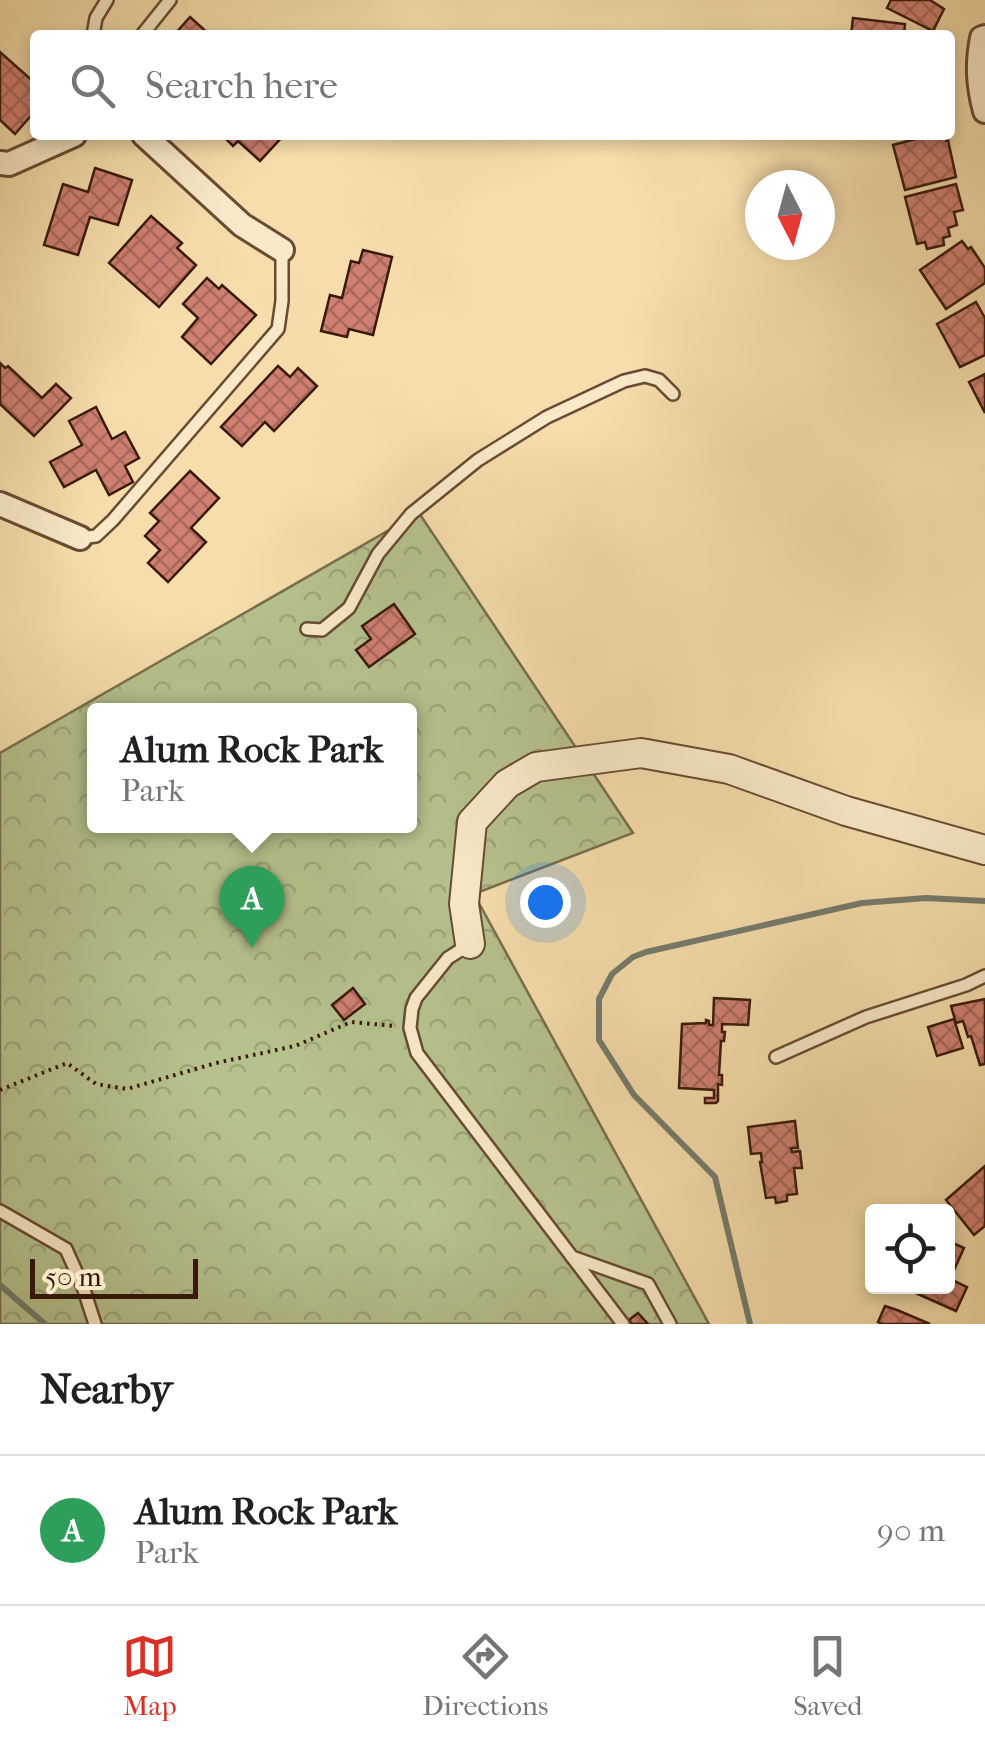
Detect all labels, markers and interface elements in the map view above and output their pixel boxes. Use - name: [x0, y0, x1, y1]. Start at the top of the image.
- search box: [30, 30, 955, 140]
- icon: search: [65, 58, 120, 113]
- text: Search here: [145, 63, 338, 108]
- north arrow: [745, 170, 835, 260]
- popup: [87, 703, 417, 833]
- text: Alum Rock Park: [121, 727, 383, 772]
- text: Park: [121, 772, 184, 809]
- pin: A: [220, 866, 284, 948]
- your location: [520, 877, 571, 928]
- map controls: [865, 1204, 955, 1294]
- button: locate: [865, 1204, 955, 1294]
- scale bar: [30, 1254, 198, 1298]
- text: 50 m: [45, 1260, 102, 1293]
- text: Nearby: [40, 1365, 172, 1414]
- text: Alum Rock Park: [135, 1489, 397, 1534]
- text: A: [62, 1512, 83, 1549]
- text: 90 m: [877, 1512, 945, 1549]
- text: Park: [135, 1534, 199, 1571]
- tab: Map: [122, 1629, 177, 1722]
- tab: Directions: [422, 1629, 548, 1722]
- tab: Saved: [793, 1629, 863, 1722]

